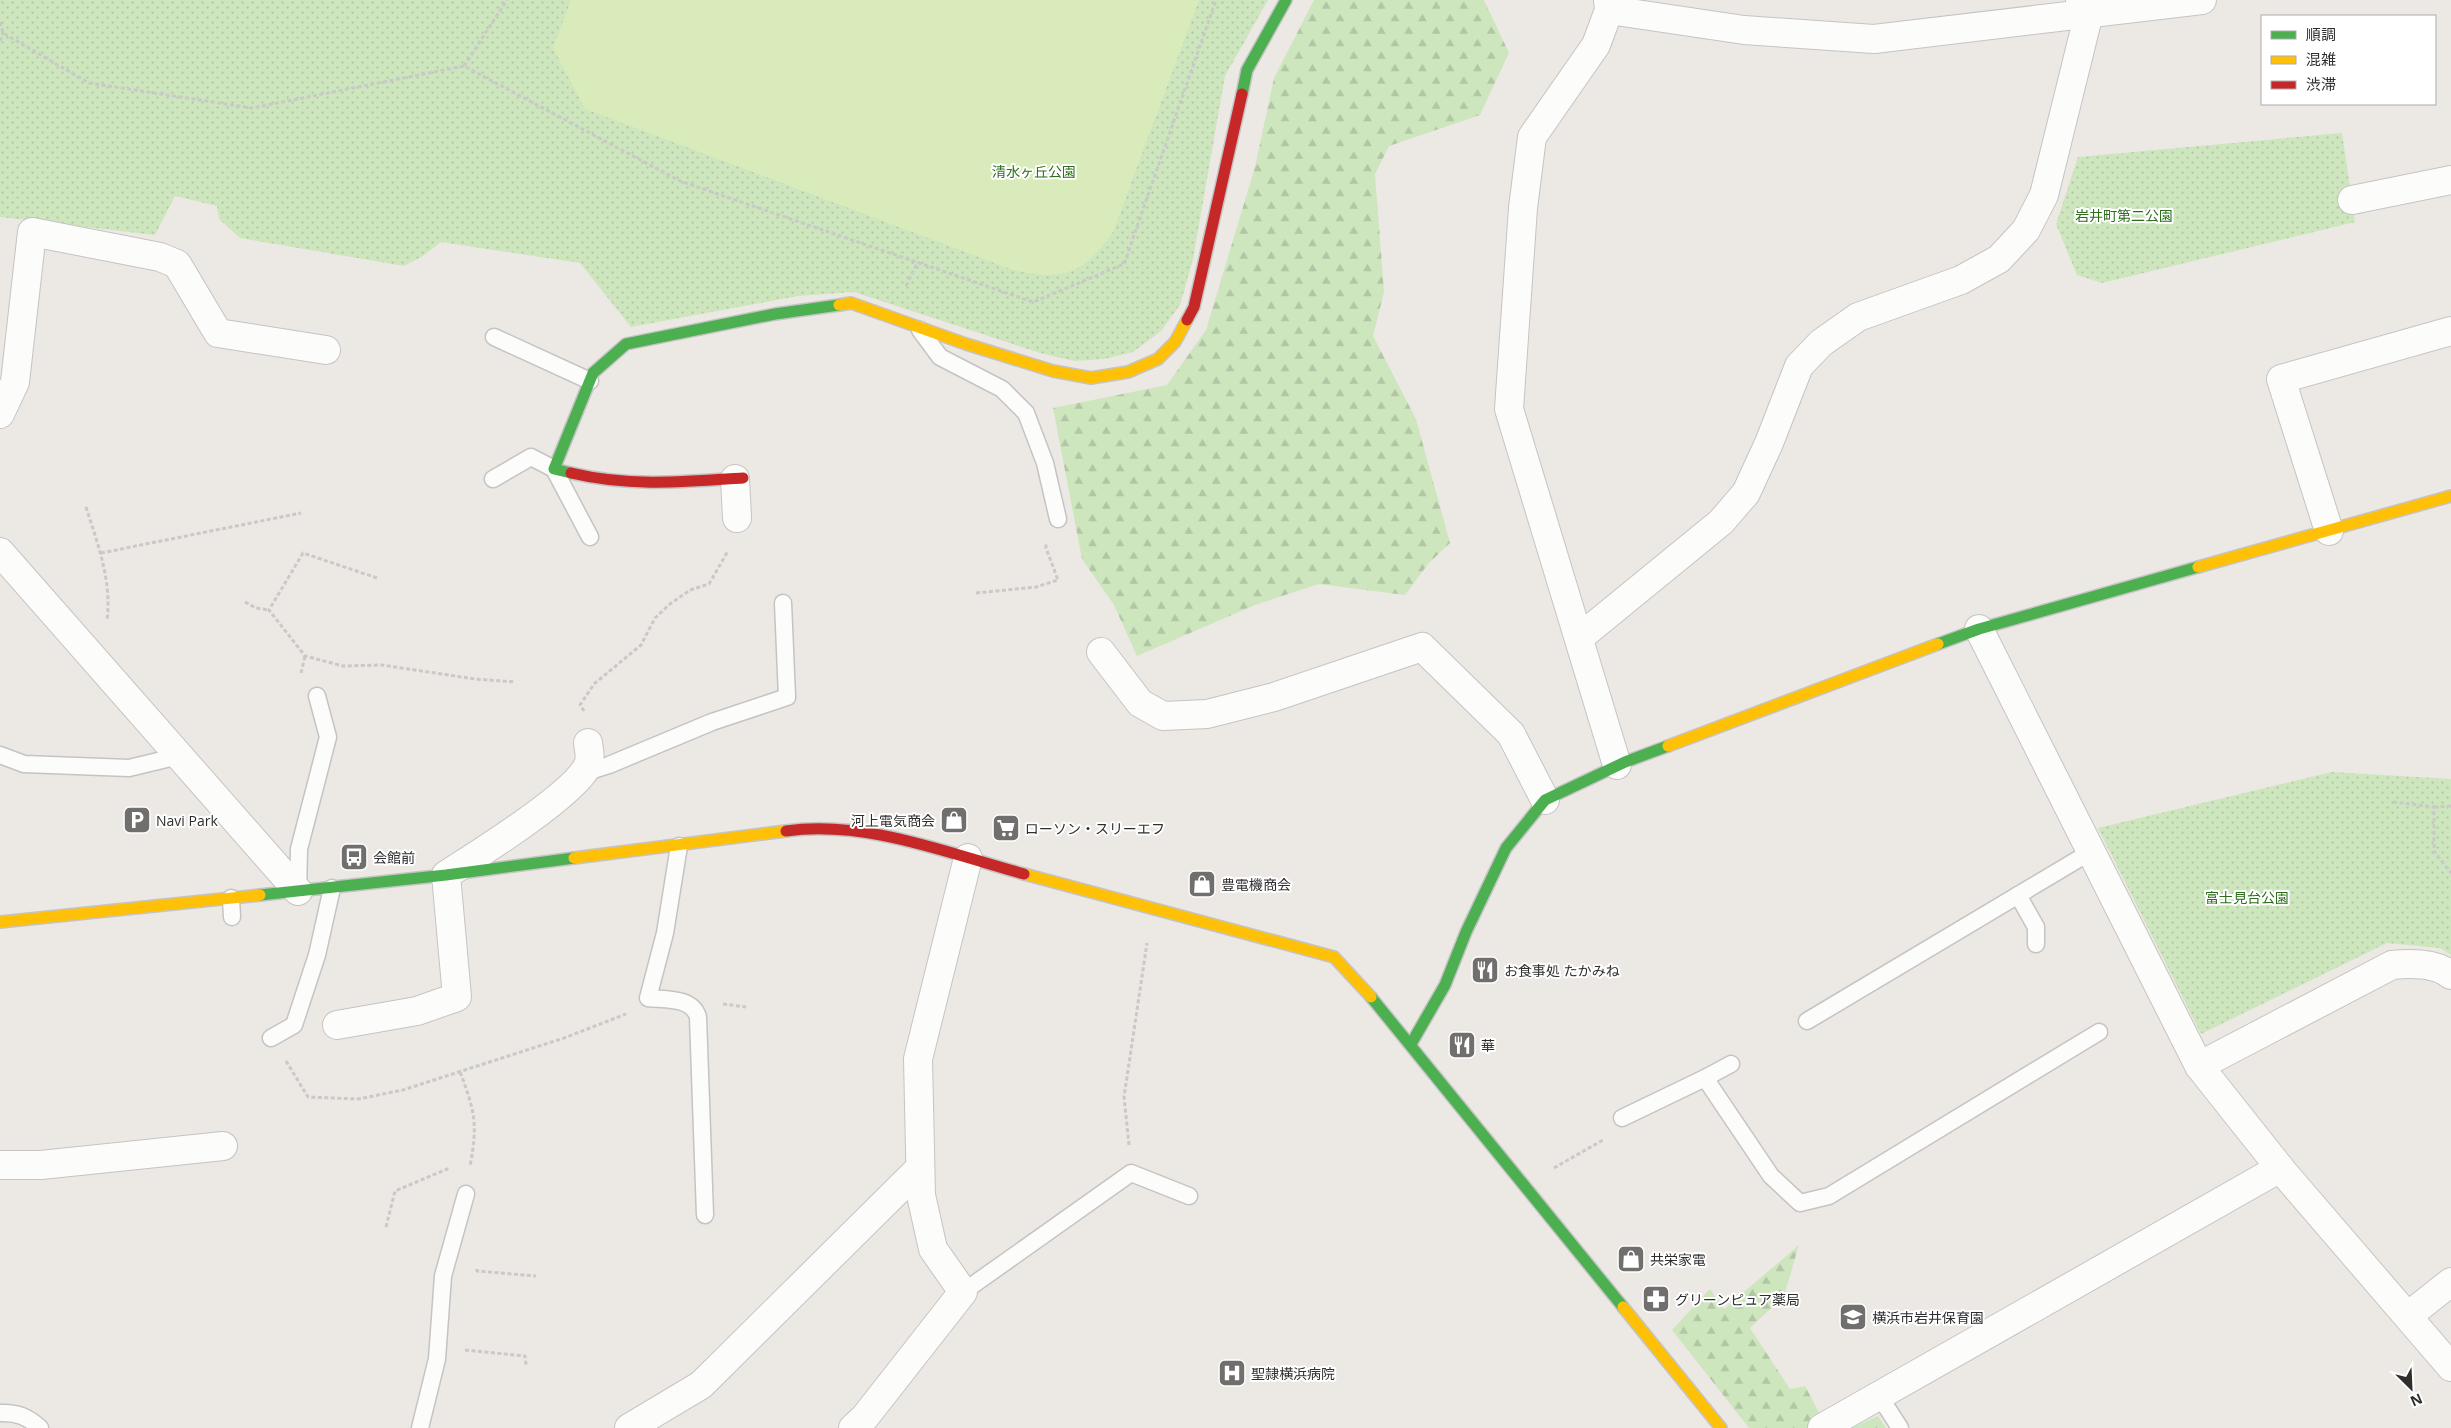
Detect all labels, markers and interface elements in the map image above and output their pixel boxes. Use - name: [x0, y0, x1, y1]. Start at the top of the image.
- legend: [2261, 15, 2436, 105]
- text: 順調: [2306, 24, 2336, 44]
- text: 混雑: [2306, 49, 2336, 69]
- text: 渋滞: [2306, 74, 2336, 94]
- park label: 清水ヶ丘公園: [992, 162, 1076, 181]
- park label: 岩井町第二公園: [2075, 206, 2173, 225]
- parking icon: Navi Park: [122, 805, 152, 835]
- shop icon: 河上電気商会: [939, 805, 969, 835]
- place label: Navi Park: [156, 811, 218, 830]
- place label: 河上電気商会: [851, 811, 935, 830]
- supermarket icon: ローソン・スリーエフ: [991, 813, 1021, 843]
- place label: ローソン・スリーエフ: [1025, 819, 1165, 838]
- bus stop icon: 会館前: [339, 842, 369, 872]
- place label: 会館前: [373, 848, 415, 867]
- shop icon: 豊電機商会: [1187, 869, 1217, 899]
- place label: 豊電機商会: [1221, 875, 1291, 894]
- park label: 富士見台公園: [2205, 888, 2289, 907]
- restaurant icon: お食事処 たかみね: [1470, 955, 1500, 985]
- place label: お食事処 たかみね: [1504, 961, 1620, 980]
- restaurant icon: 華: [1447, 1030, 1477, 1060]
- place label: 華: [1481, 1036, 1495, 1055]
- shop icon: 共栄家電: [1616, 1244, 1646, 1274]
- place label: 共栄家電: [1650, 1250, 1706, 1269]
- pharmacy icon: グリーンピュア薬局: [1641, 1284, 1671, 1314]
- place label: グリーンピュア薬局: [1675, 1290, 1800, 1309]
- school or university icon: 横浜市岩井保育園: [1838, 1302, 1868, 1332]
- place label: 横浜市岩井保育園: [1872, 1308, 1984, 1327]
- hospital icon: 聖隷横浜病院: [1217, 1358, 1247, 1388]
- north arrow: [2386, 1363, 2436, 1413]
- place label: 聖隷横浜病院: [1251, 1364, 1335, 1383]
- text: N: [2407, 1389, 2426, 1411]

